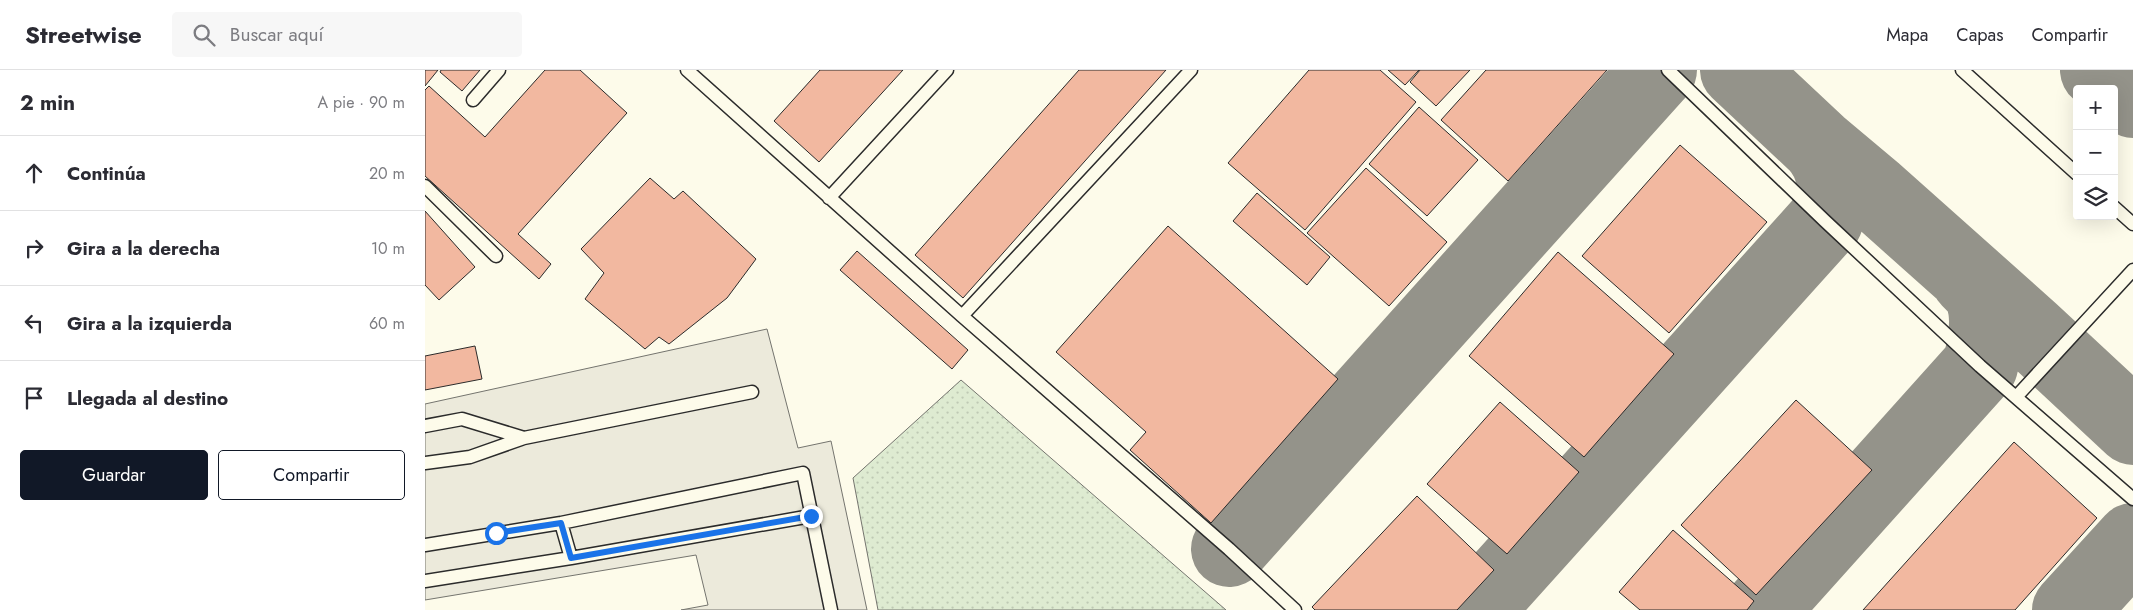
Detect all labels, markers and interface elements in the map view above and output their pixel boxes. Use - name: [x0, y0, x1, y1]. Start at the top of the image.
- search box: [172, 12, 522, 57]
- text: Streetwise: [25, 17, 142, 52]
- icon: search: [190, 21, 218, 49]
- text: Buscar aquí: [230, 21, 323, 48]
- text: Mapa: [1886, 22, 1928, 48]
- text: Capas: [1956, 22, 2004, 48]
- text: Compartir: [2032, 22, 2108, 48]
- map controls: [2073, 85, 2118, 220]
- button: +: [2073, 85, 2118, 130]
- text: 2 min: [20, 88, 75, 118]
- text: A pie · 90 m: [318, 91, 405, 114]
- button: −: [2073, 130, 2118, 175]
- icon: ahead: [20, 159, 48, 187]
- text: Continúa: [67, 160, 146, 187]
- text: 20 m: [369, 162, 405, 185]
- button: layers: [2073, 175, 2118, 220]
- icon: right: [20, 234, 48, 262]
- text: Gira a la derecha: [67, 235, 220, 262]
- text: 10 m: [371, 237, 405, 260]
- icon: left: [20, 309, 48, 337]
- text: Gira a la izquierda: [67, 310, 232, 337]
- text: 60 m: [369, 312, 405, 335]
- icon: arrive: [20, 384, 48, 412]
- text: Llegada al destino: [67, 385, 228, 412]
- button: Guardar: [20, 450, 208, 500]
- button: Compartir: [218, 450, 405, 500]
- route end: [800, 505, 823, 528]
- route start: [485, 522, 508, 545]

